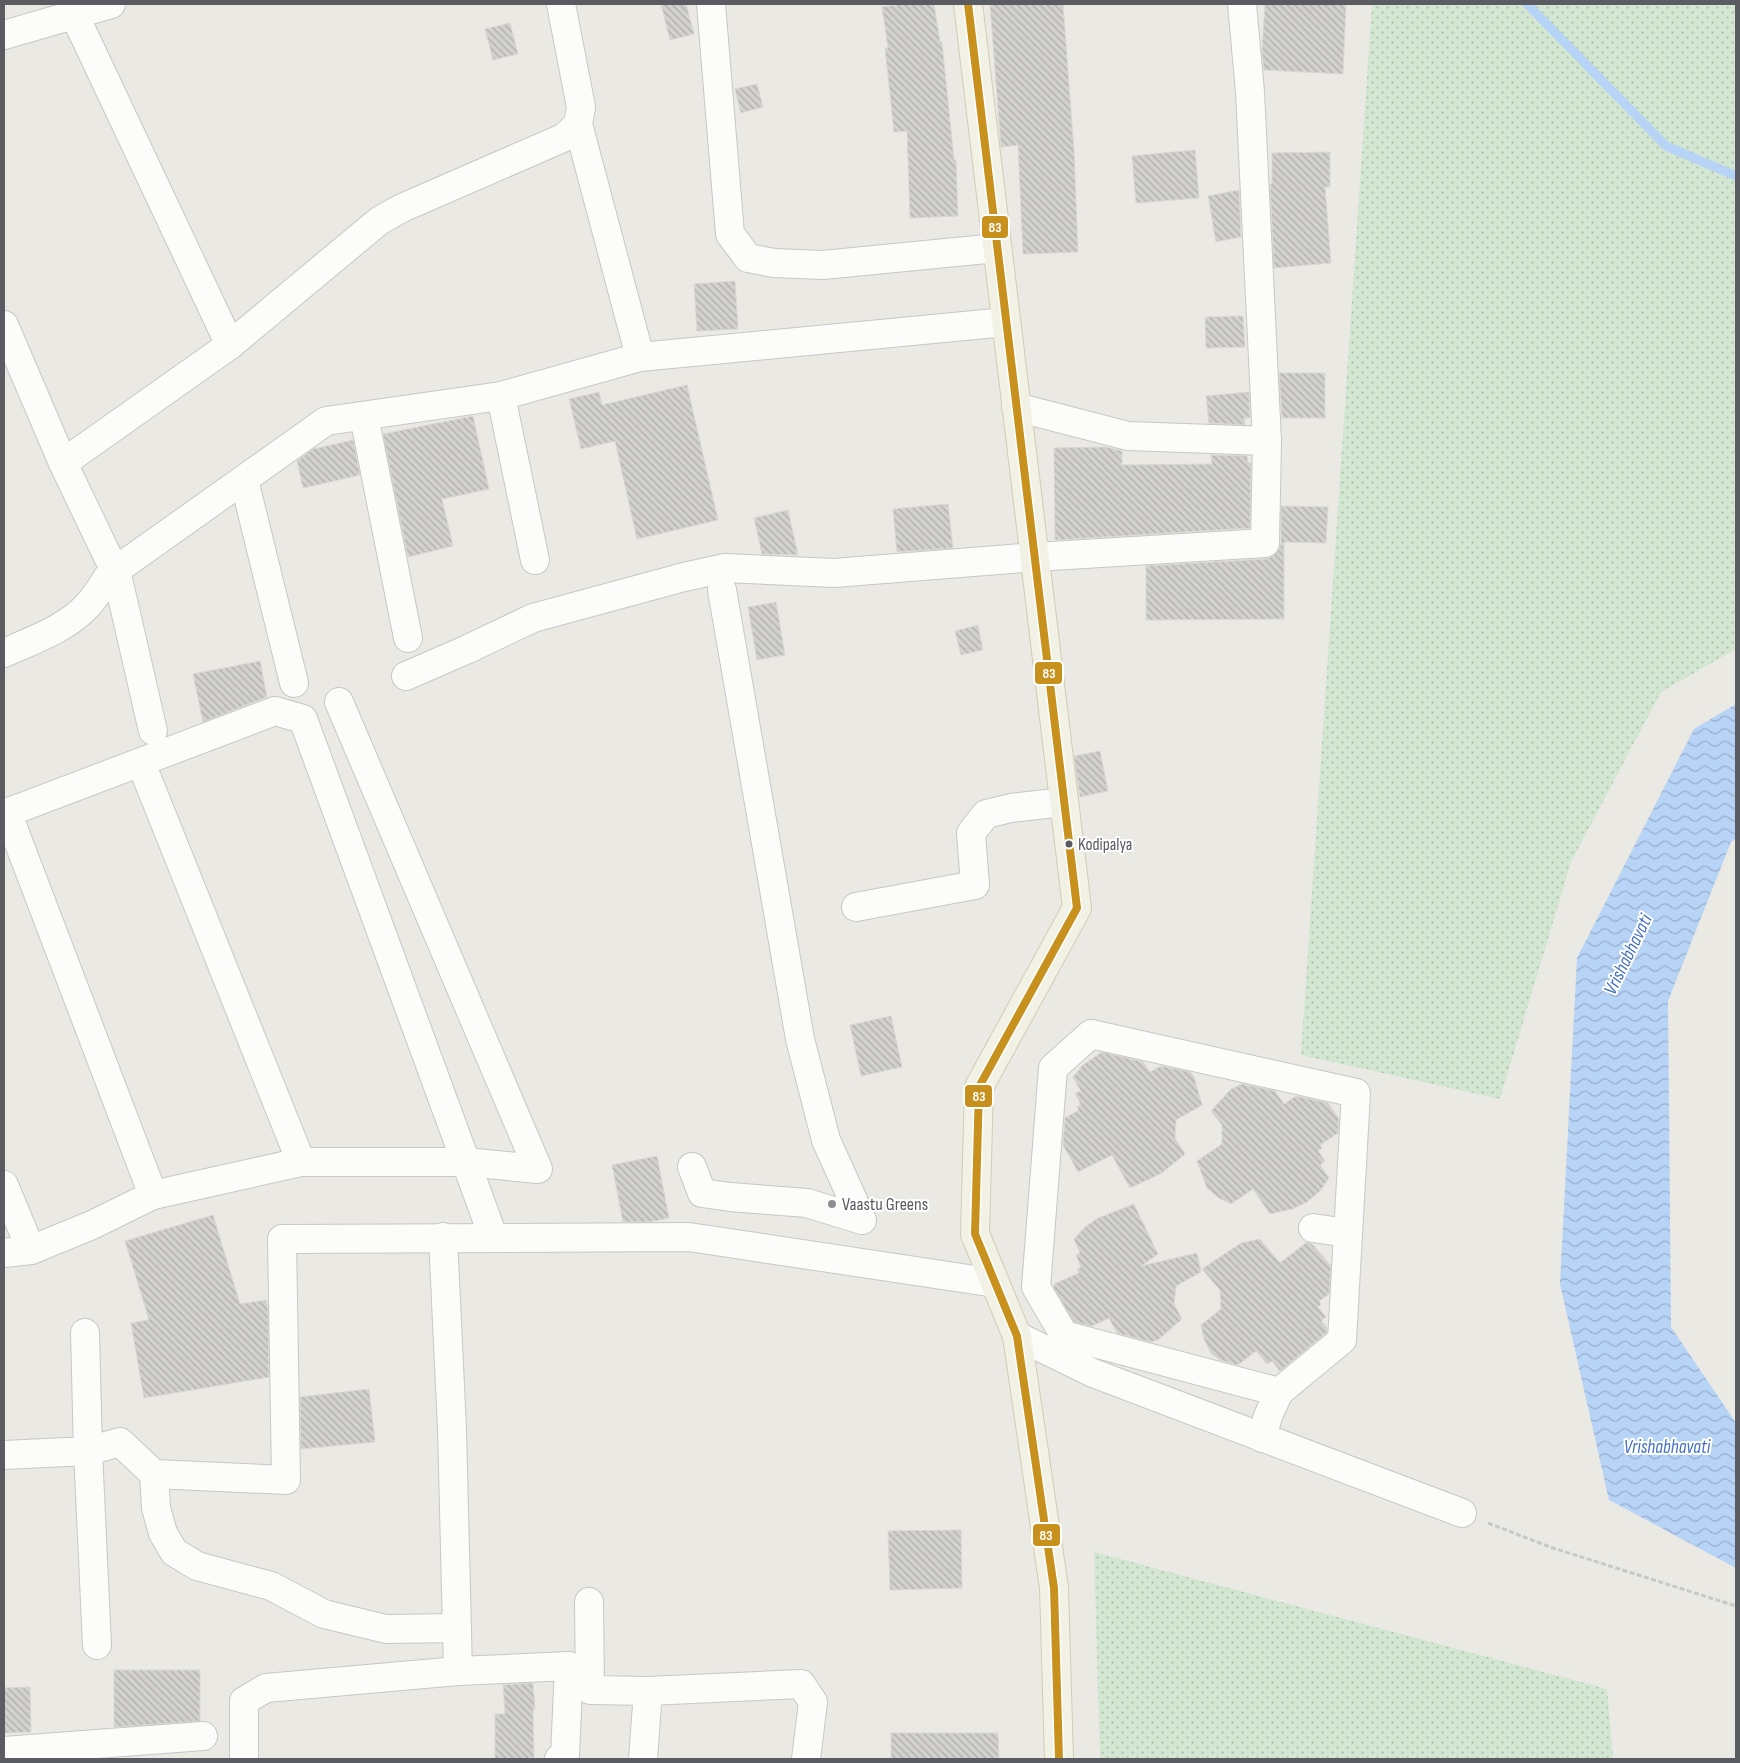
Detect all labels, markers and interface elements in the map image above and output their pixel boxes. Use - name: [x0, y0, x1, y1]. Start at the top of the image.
- line badge: 83: [981, 215, 1009, 239]
- text: 83: [989, 219, 1001, 236]
- line badge: 83: [1034, 661, 1063, 685]
- text: 83: [1043, 665, 1055, 682]
- place label: Kodipalya: [1078, 835, 1132, 855]
- marker: Kodipalya: [1064, 839, 1074, 849]
- water label: Vrishabhavati: [1599, 910, 1658, 999]
- line badge: 83: [964, 1084, 993, 1108]
- text: 83: [973, 1088, 985, 1105]
- place label: Vaastu Greens: [842, 1194, 928, 1215]
- marker: Vaastu Greens: [826, 1198, 838, 1210]
- water label: Vrishabhavati: [1624, 1436, 1711, 1459]
- line badge: 83: [1032, 1523, 1061, 1547]
- text: 83: [1040, 1527, 1052, 1544]

